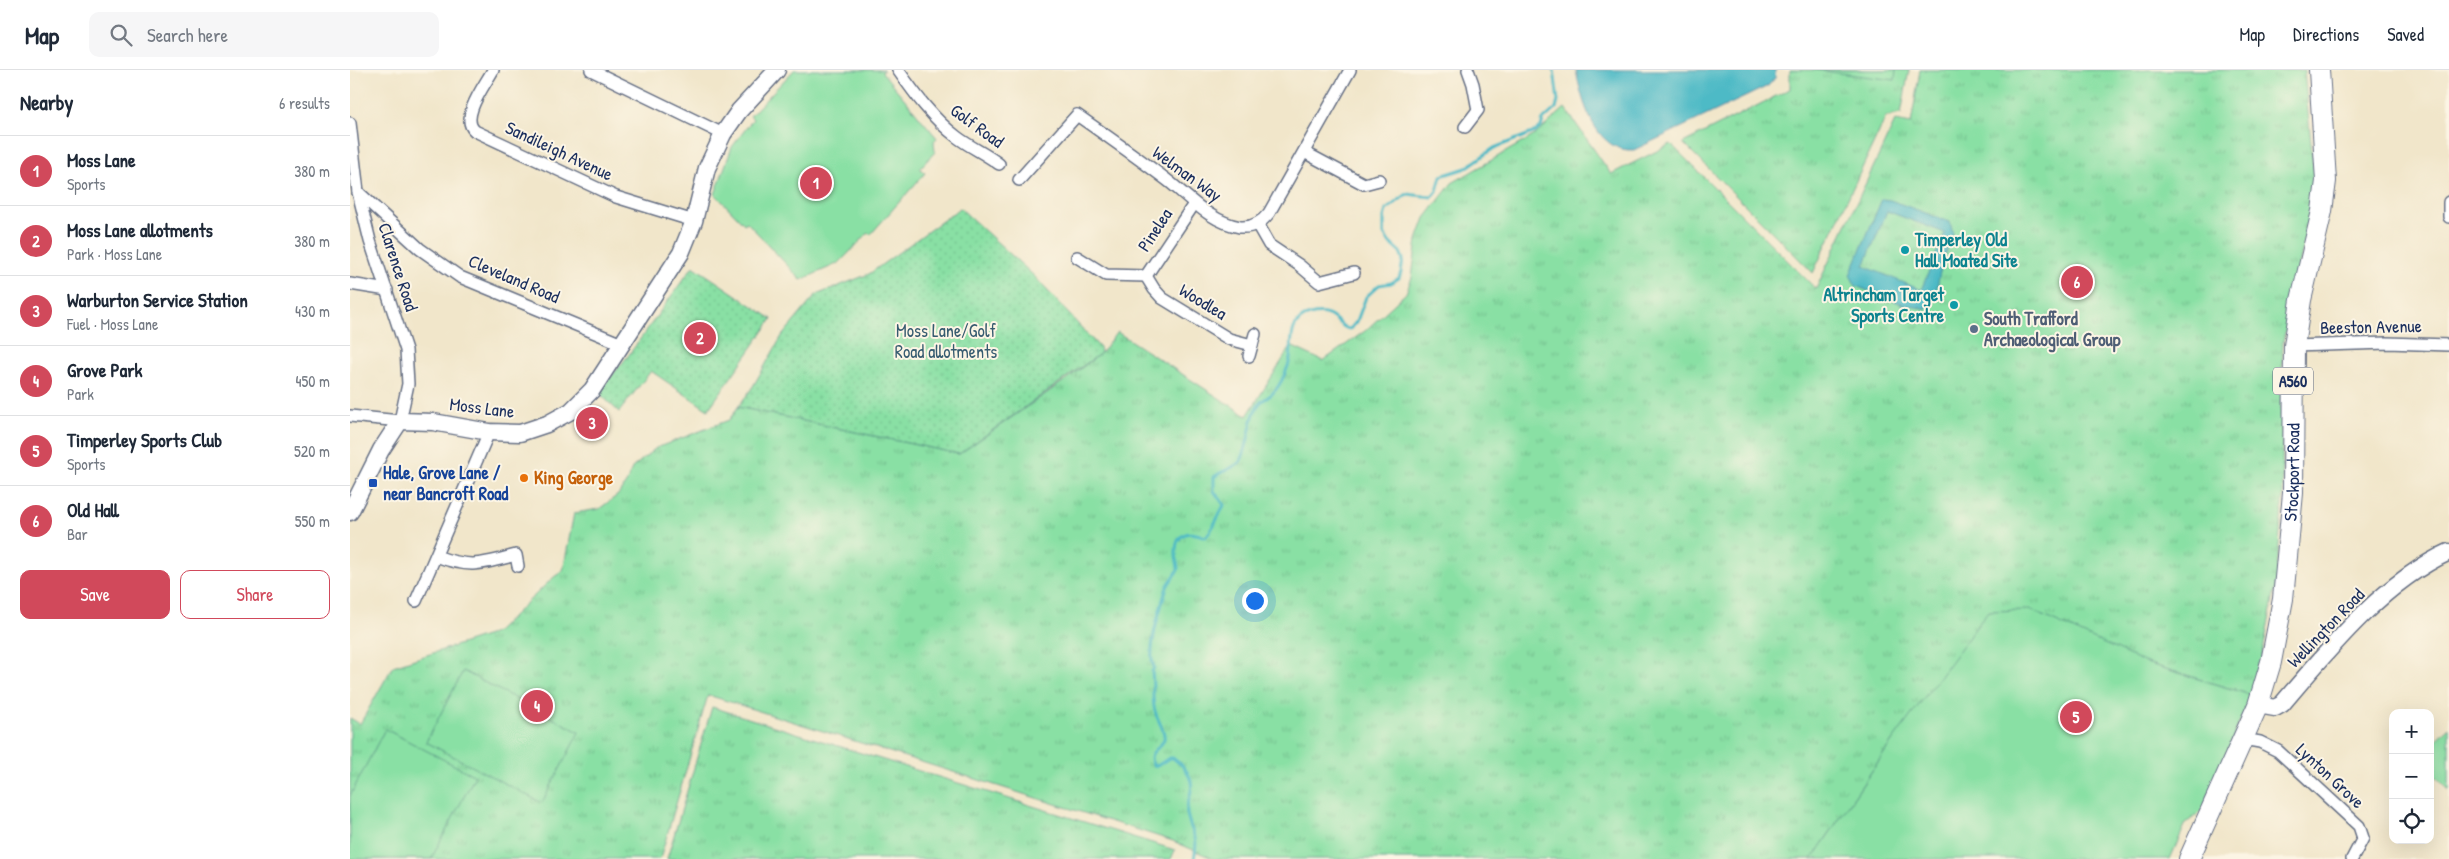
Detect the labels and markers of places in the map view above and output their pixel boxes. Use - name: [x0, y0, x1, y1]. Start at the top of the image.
- pin: 1: [800, 164, 832, 202]
- place label: Timperley Old Hall Moated Site: [1914, 227, 2018, 273]
- marker: Timperley Old Hall Moated Site: [1899, 244, 1911, 256]
- pin: 6: [2061, 263, 2093, 301]
- place label: Altrincham Target Sports Centre: [1823, 282, 1945, 329]
- marker: Altrincham Target Sports Centre: [1948, 299, 1960, 311]
- place label: South Trafford Archaeological Group: [1984, 306, 2121, 353]
- pin: 2: [684, 319, 716, 357]
- marker: South Trafford Archaeological Group: [1968, 323, 1980, 335]
- pin: 3: [576, 404, 608, 442]
- place label: Hale, Grove Lane / near Bancroft Road: [383, 460, 508, 506]
- place label: King George: [534, 465, 614, 491]
- marker: King George: [518, 472, 530, 484]
- marker: Hale, Grove Lane / near Bancroft Road: [367, 477, 379, 489]
- pin: 4: [521, 687, 553, 725]
- pin: 5: [2060, 698, 2092, 736]

